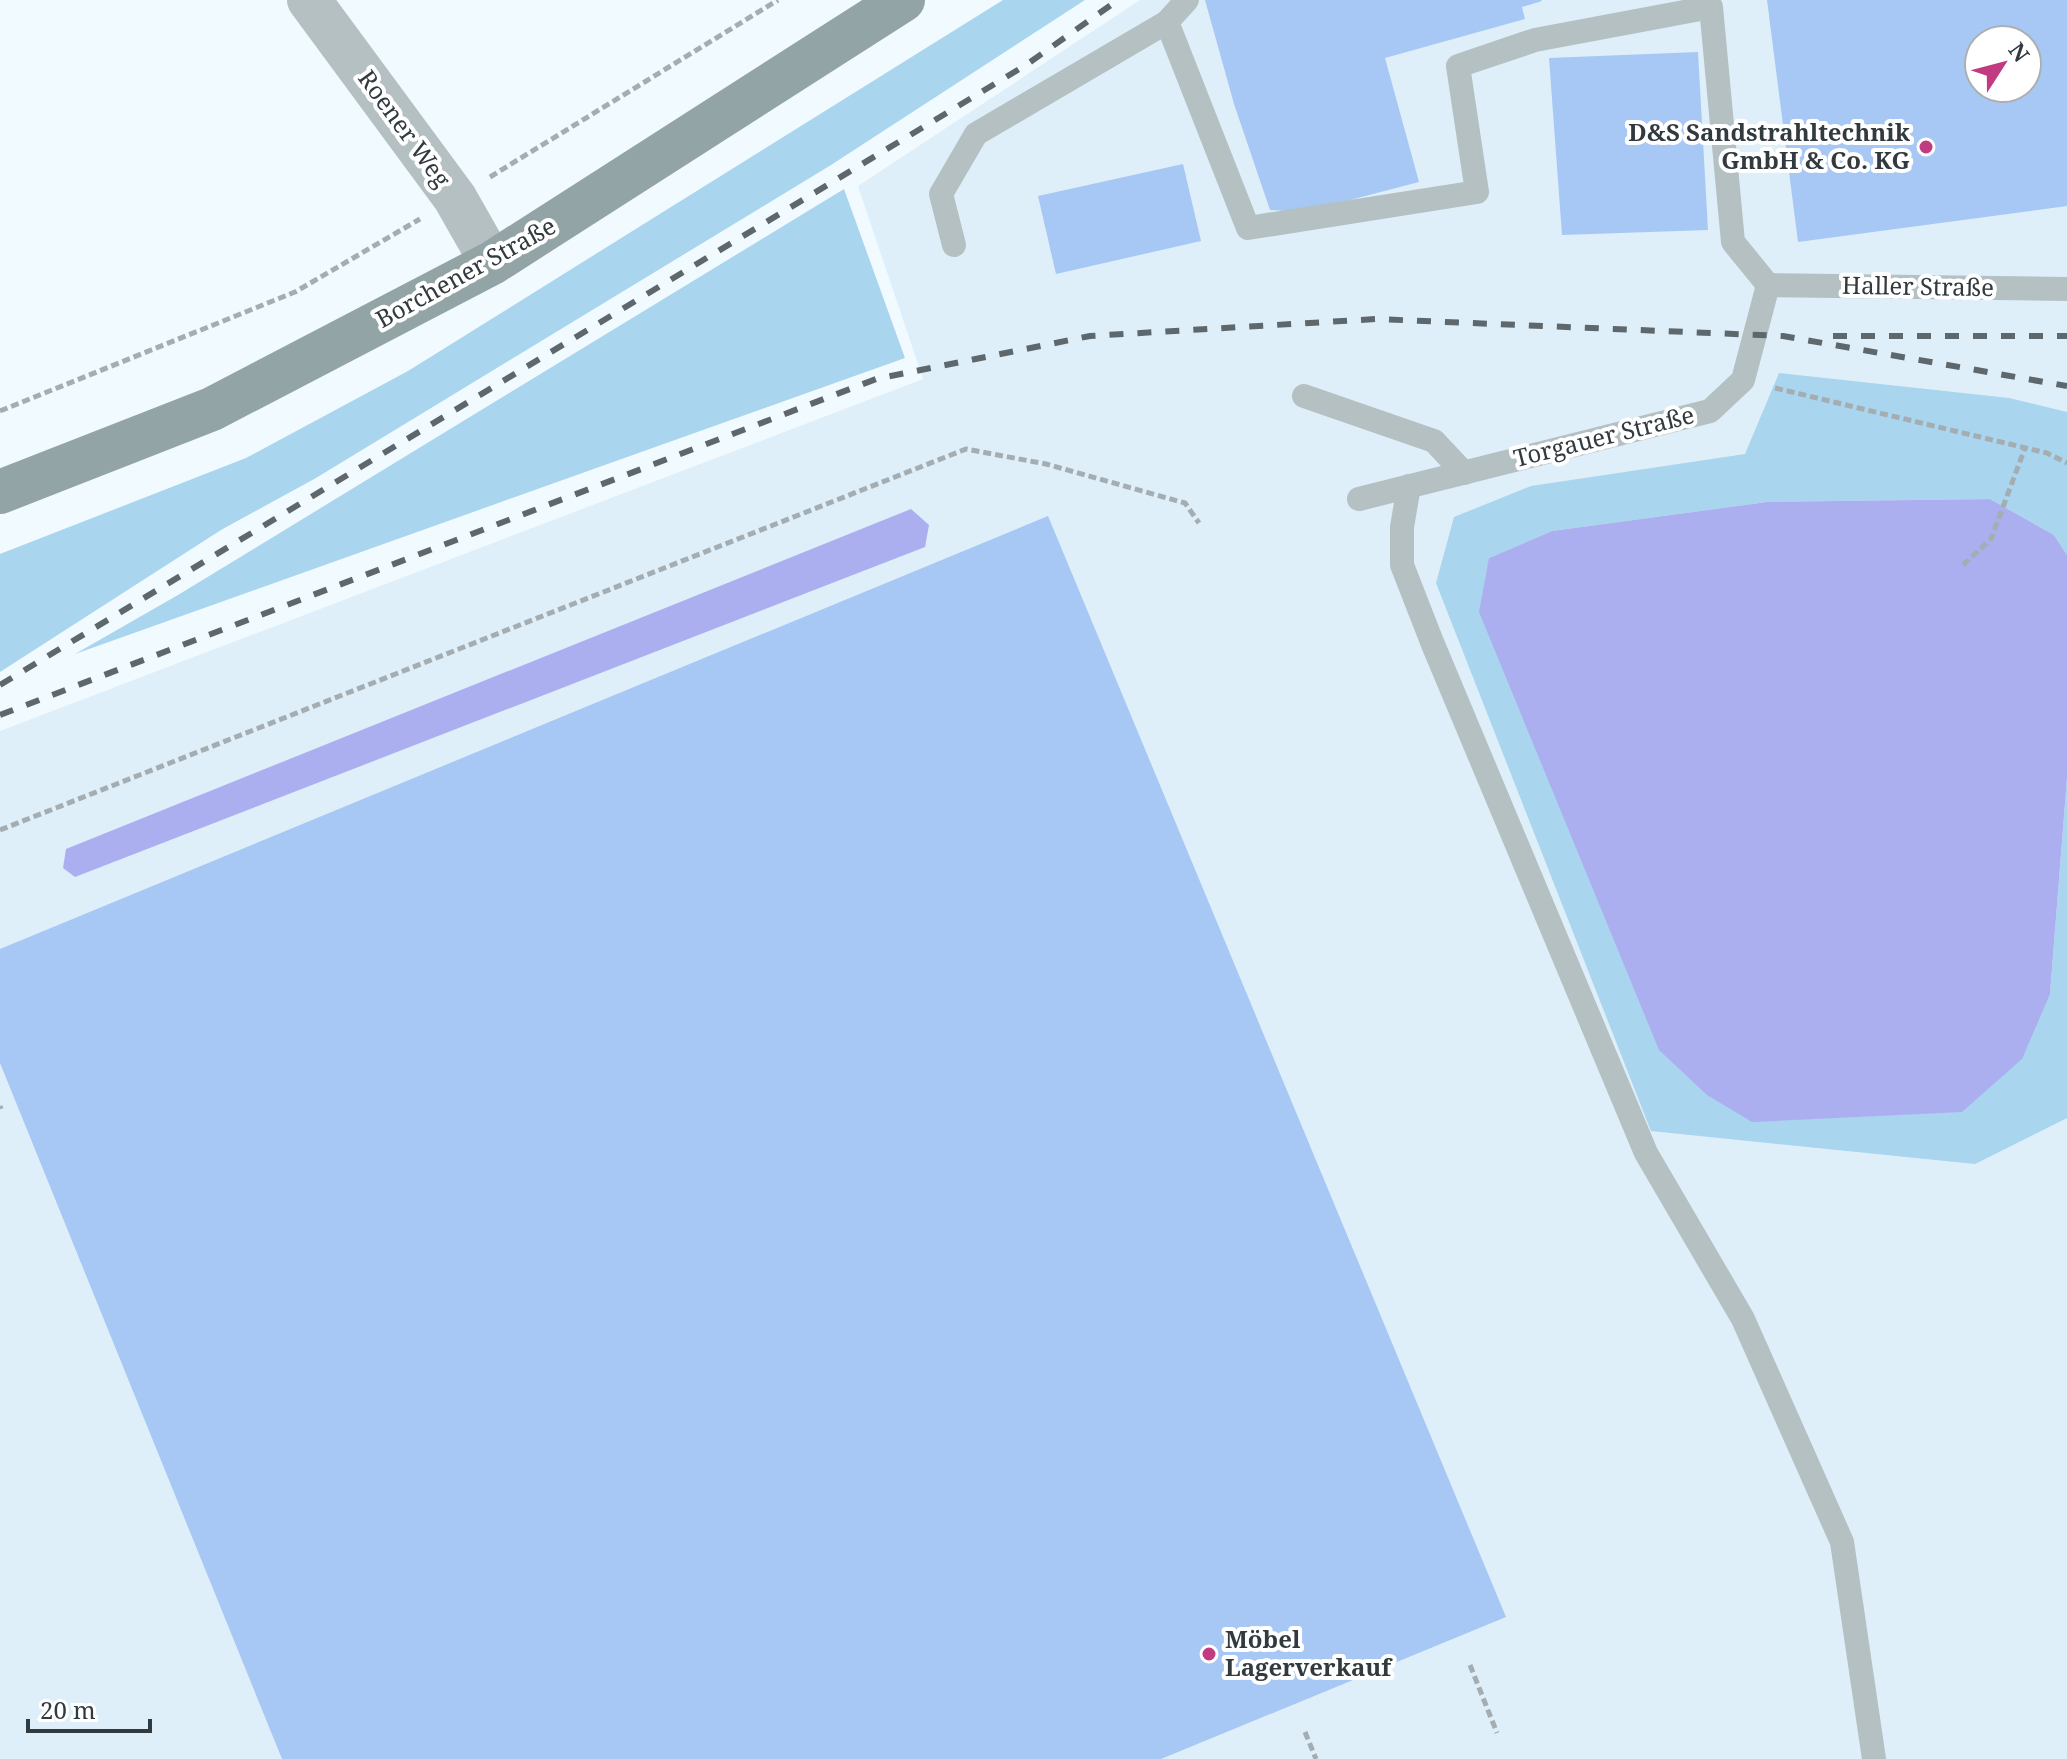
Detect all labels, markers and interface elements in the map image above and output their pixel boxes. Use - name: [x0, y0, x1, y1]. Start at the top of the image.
- north arrow: [1963, 24, 2043, 104]
- text: N: [2003, 36, 2037, 67]
- street label: Roener Weg: [351, 63, 459, 194]
- place label: D&S Sandstrahltechnik GmbH & Co. KG: [1628, 115, 1911, 176]
- marker: D&S Sandstrahltechnik GmbH & Co. KG: [1917, 138, 1935, 156]
- street label: Borchener Straße: [369, 209, 561, 335]
- street label: Haller Straße: [1842, 268, 1994, 303]
- street label: Torgauer Straße: [1510, 397, 1697, 474]
- place label: Möbel Lagerverkauf: [1225, 1622, 1393, 1683]
- marker: Möbel Lagerverkauf: [1200, 1645, 1218, 1663]
- scale bar: [28, 1683, 150, 1733]
- text: 20 m: [40, 1693, 96, 1726]

